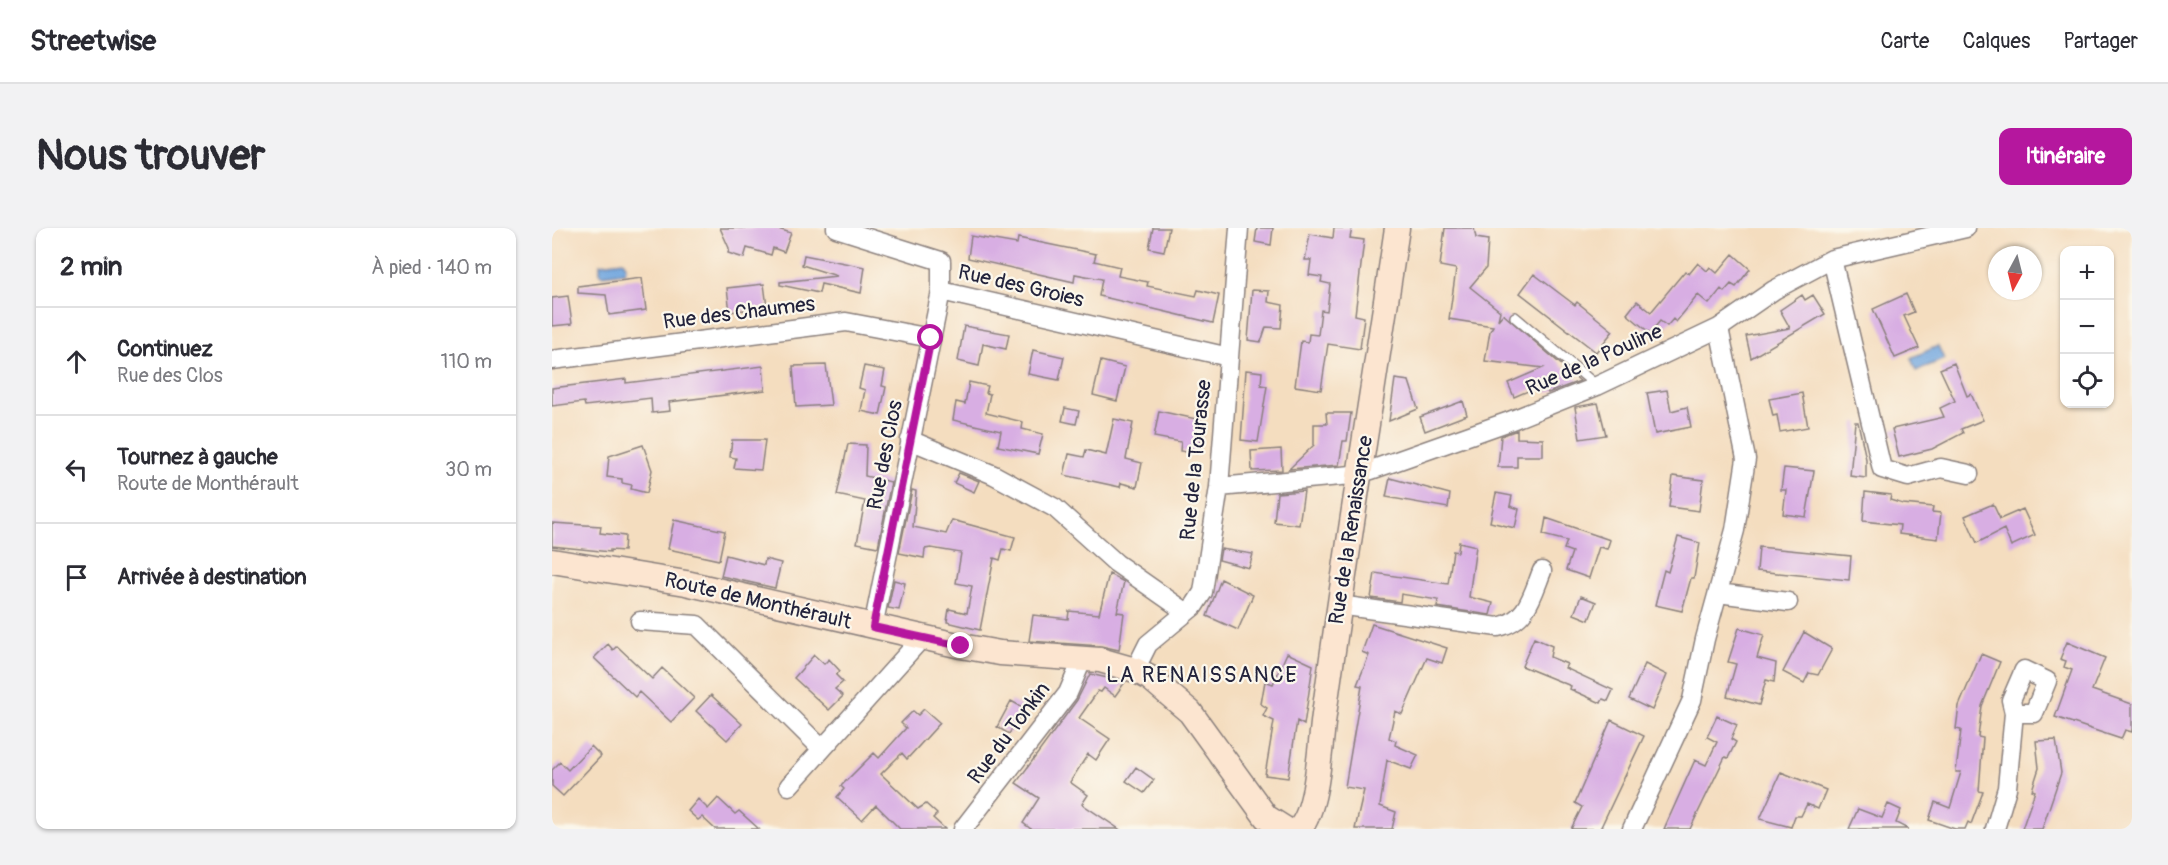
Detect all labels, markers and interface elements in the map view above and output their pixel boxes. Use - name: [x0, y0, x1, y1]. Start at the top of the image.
- text: Streetwise: [30, 24, 156, 59]
- text: Carte: [1880, 28, 1929, 55]
- text: Calques: [1962, 28, 2030, 55]
- text: Partager: [2063, 28, 2138, 55]
- button: Itinéraire: [1999, 128, 2132, 185]
- text: Nous trouver: [36, 130, 265, 182]
- north arrow: [1988, 246, 2042, 300]
- map controls: [2060, 246, 2114, 408]
- button: +: [2060, 246, 2114, 300]
- text: 2 min: [60, 251, 122, 283]
- text: À pied · 140 m: [371, 255, 492, 280]
- street label: Rue des Groies: [956, 258, 1087, 314]
- street label: Rue des Chaumes: [661, 290, 817, 336]
- button: −: [2060, 300, 2114, 354]
- street label: Rue de la Pouline: [1522, 318, 1667, 402]
- route start: [917, 324, 943, 350]
- text: Continuez: [117, 335, 213, 363]
- icon: ahead: [60, 345, 93, 378]
- text: 110 m: [441, 349, 492, 374]
- button: locate: [2060, 354, 2114, 408]
- text: Rue des Clos: [117, 363, 223, 388]
- street label: Rue de la Tourasse: [1174, 378, 1218, 542]
- street label: Rue des Clos: [861, 397, 909, 512]
- street label: Rue de la Renaissance: [1323, 433, 1379, 626]
- text: Tournez à gauche: [117, 443, 278, 471]
- icon: left: [60, 453, 93, 486]
- text: 30 m: [445, 457, 492, 482]
- text: Route de Monthérault: [117, 471, 299, 496]
- icon: arrive: [60, 561, 93, 594]
- text: Arrivée à destination: [117, 563, 307, 591]
- street label: Route de Monthérault: [662, 566, 855, 636]
- route end: [947, 632, 973, 658]
- district label: LA RENAISSANCE: [1106, 661, 1298, 689]
- street label: Rue du Tonkin: [962, 677, 1056, 789]

